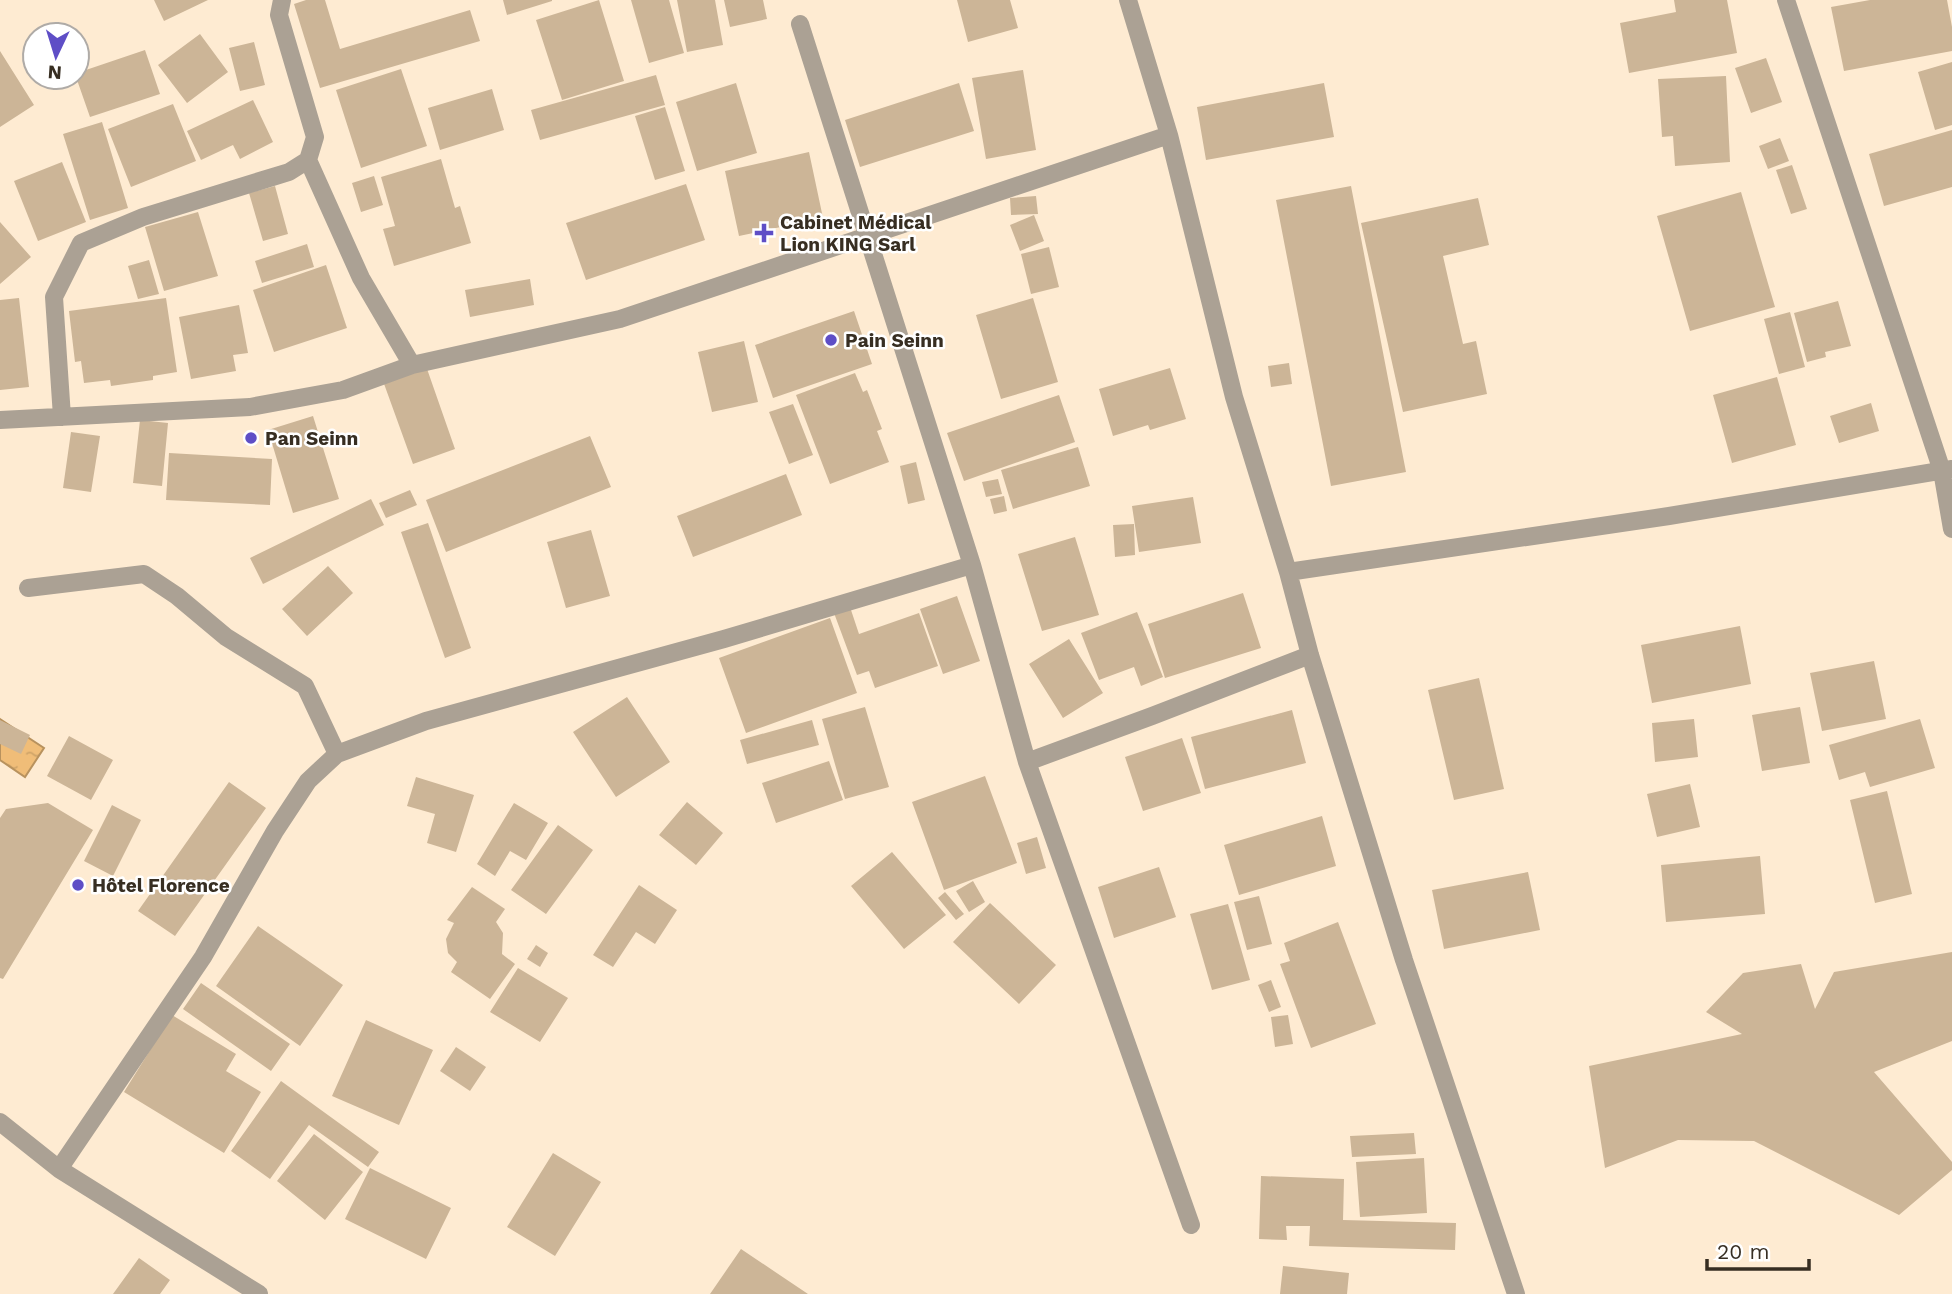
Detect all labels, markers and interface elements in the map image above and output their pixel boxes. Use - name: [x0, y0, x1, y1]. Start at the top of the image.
- north arrow: [21, 21, 91, 91]
- text: N: [47, 60, 63, 84]
- place label: Cabinet Médical Lion KING Sarl: [780, 211, 932, 256]
- marker: Cabinet Médical Lion KING Sarl: [754, 223, 774, 243]
- place label: Pain Seinn: [845, 329, 944, 352]
- marker: Pain Seinn: [823, 332, 839, 348]
- place label: Pan Seinn: [265, 427, 358, 450]
- marker: Pan Seinn: [243, 430, 259, 446]
- place label: Hôtel Florence: [92, 874, 230, 897]
- marker: Hôtel Florence: [70, 877, 86, 893]
- scale bar: [1707, 1228, 1808, 1272]
- text: 20 m: [1717, 1239, 1769, 1264]

